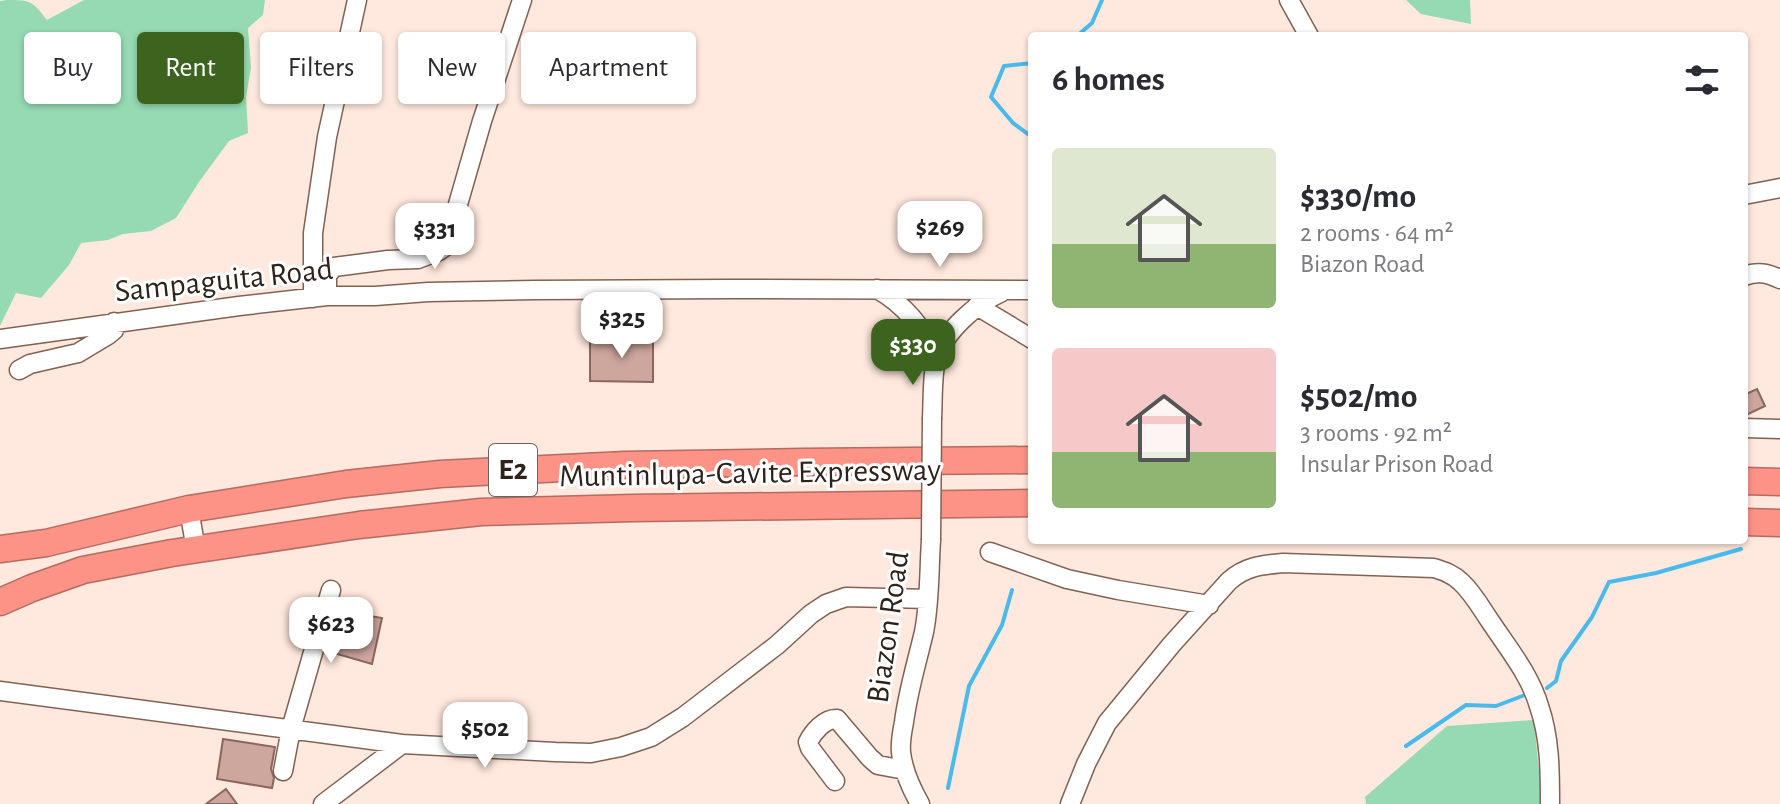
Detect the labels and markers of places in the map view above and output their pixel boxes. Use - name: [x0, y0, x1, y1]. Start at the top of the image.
- pin: $269: [893, 201, 987, 269]
- pin: $331: [388, 203, 482, 271]
- pin: $325: [575, 292, 669, 360]
- pin: $330: [866, 319, 960, 387]
- pin: $623: [284, 597, 378, 665]
- pin: $502: [438, 702, 532, 770]

